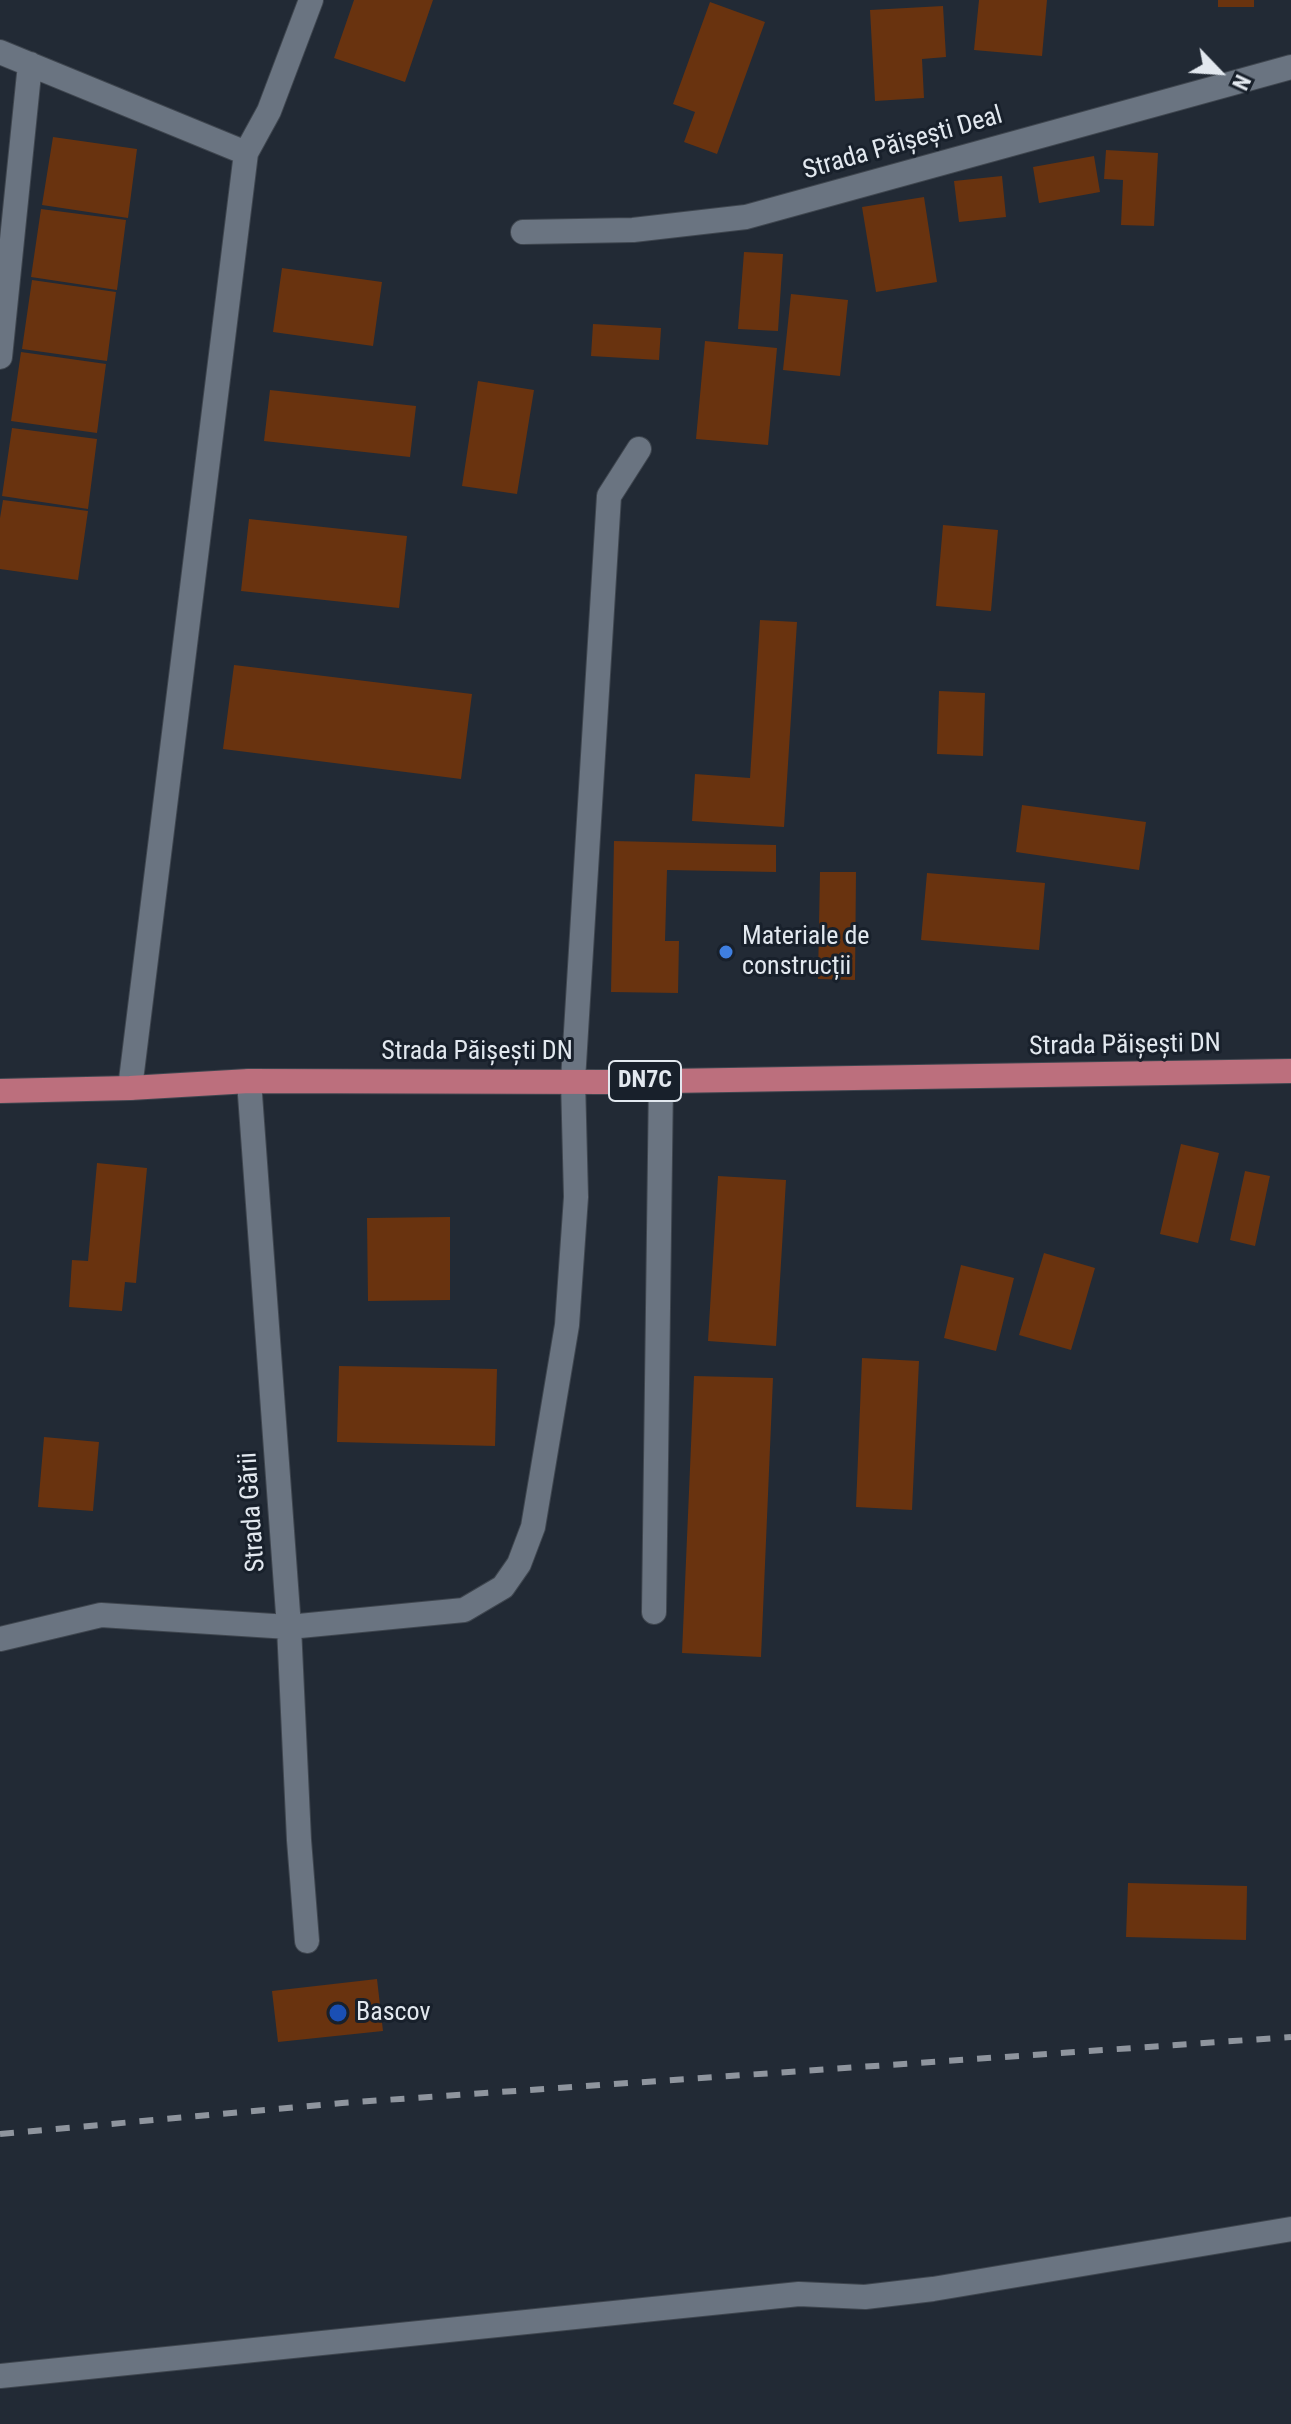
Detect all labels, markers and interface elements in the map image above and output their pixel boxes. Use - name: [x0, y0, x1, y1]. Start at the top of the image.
- north arrow: [1179, 32, 1259, 112]
- text: N: [1227, 71, 1255, 94]
- street label: Strada Păișești Deal: [800, 101, 1006, 187]
- place label: Materiale de construcții: [742, 921, 870, 982]
- marker: Materiale de construcții: [717, 943, 735, 961]
- street label: Strada Păișești DN: [1029, 1029, 1221, 1063]
- street label: Strada Păișești DN: [381, 1036, 573, 1068]
- road number: DN7C: [609, 1061, 681, 1101]
- street label: Strada Gării: [233, 1451, 273, 1573]
- place label: Bascov: [356, 1997, 430, 2029]
- marker: Bascov: [327, 2002, 349, 2024]

